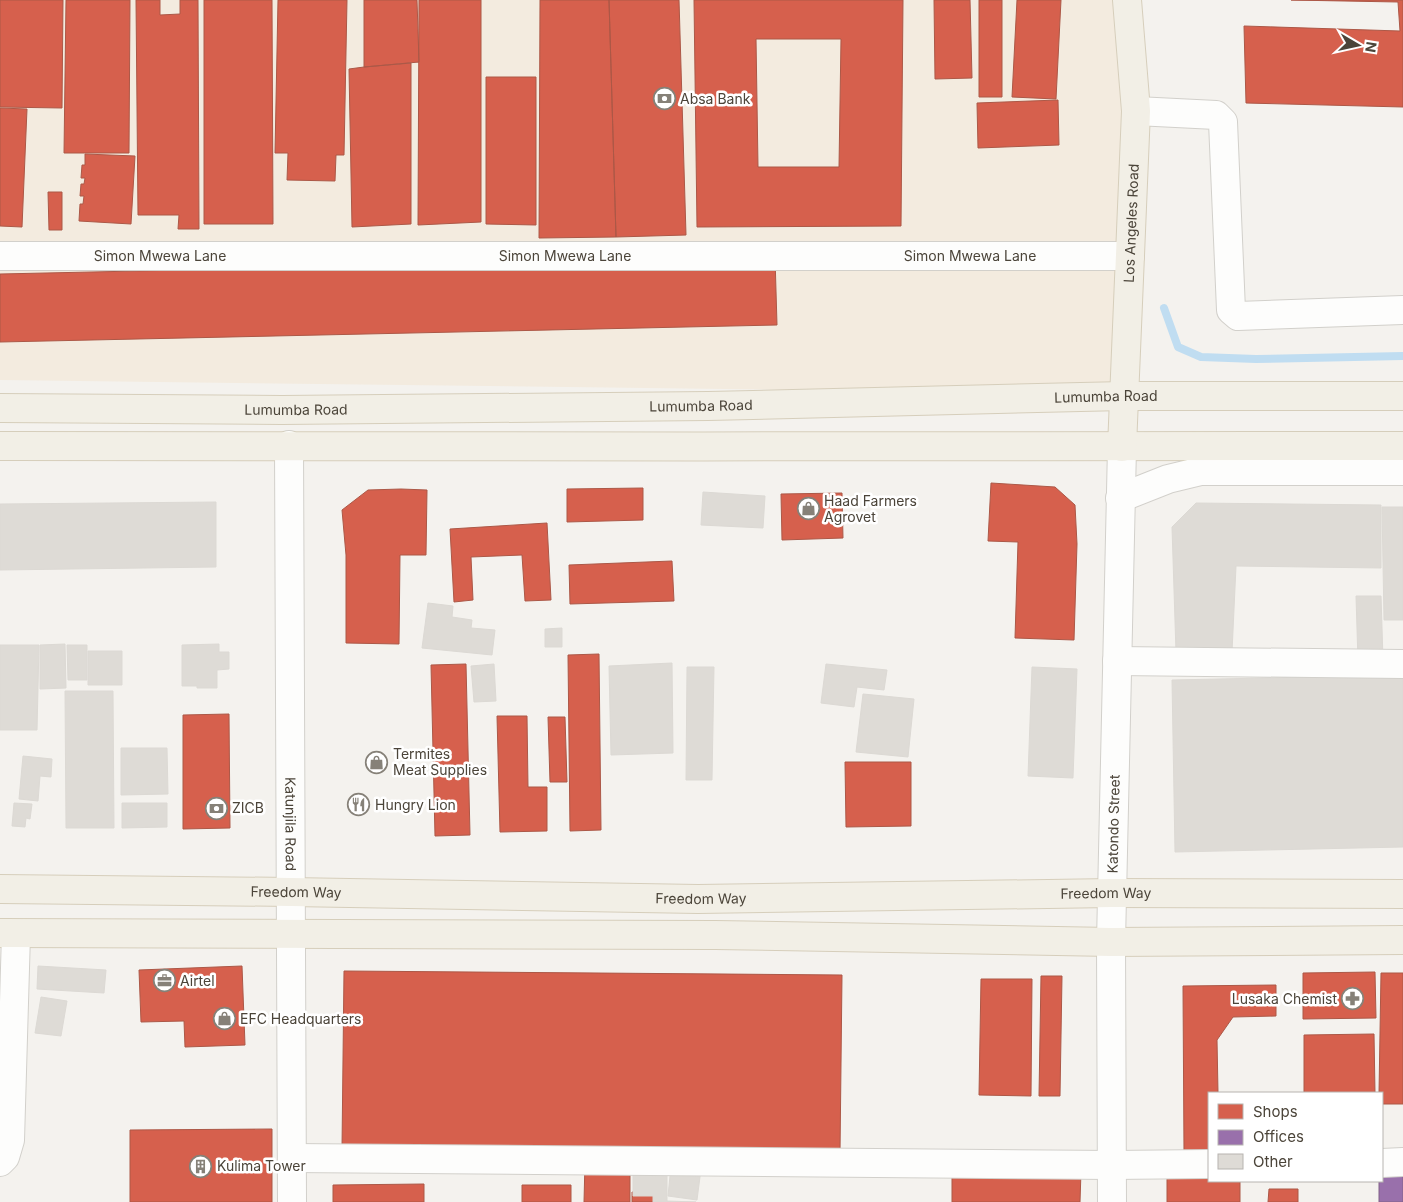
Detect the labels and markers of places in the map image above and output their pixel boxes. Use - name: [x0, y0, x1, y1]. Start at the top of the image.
- bank icon: Absa Bank: [652, 87, 676, 111]
- place label: Absa Bank: [680, 90, 751, 107]
- place label: Haad Farmers Agrovet: [824, 492, 917, 525]
- shop icon: Haad Farmers Agrovet: [796, 497, 820, 521]
- place label: Termites Meat Supplies: [393, 745, 487, 778]
- shop icon: Termites Meat Supplies: [365, 750, 389, 774]
- restaurant icon: Hungry Lion: [347, 793, 371, 817]
- bank icon: ZICB: [204, 796, 228, 820]
- place label: Hungry Lion: [375, 796, 456, 813]
- place label: ZICB: [232, 799, 264, 816]
- office icon: Airtel: [152, 969, 176, 993]
- place label: Airtel: [180, 972, 215, 989]
- pharmacy icon: Lusaka Chemist: [1341, 987, 1365, 1011]
- place label: Lusaka Chemist: [1232, 990, 1337, 1007]
- shop icon: EFC Headquarters: [212, 1007, 236, 1031]
- place label: EFC Headquarters: [240, 1010, 361, 1027]
- building icon: Kulima Tower: [189, 1154, 213, 1178]
- place label: Kulima Tower: [217, 1157, 306, 1174]

